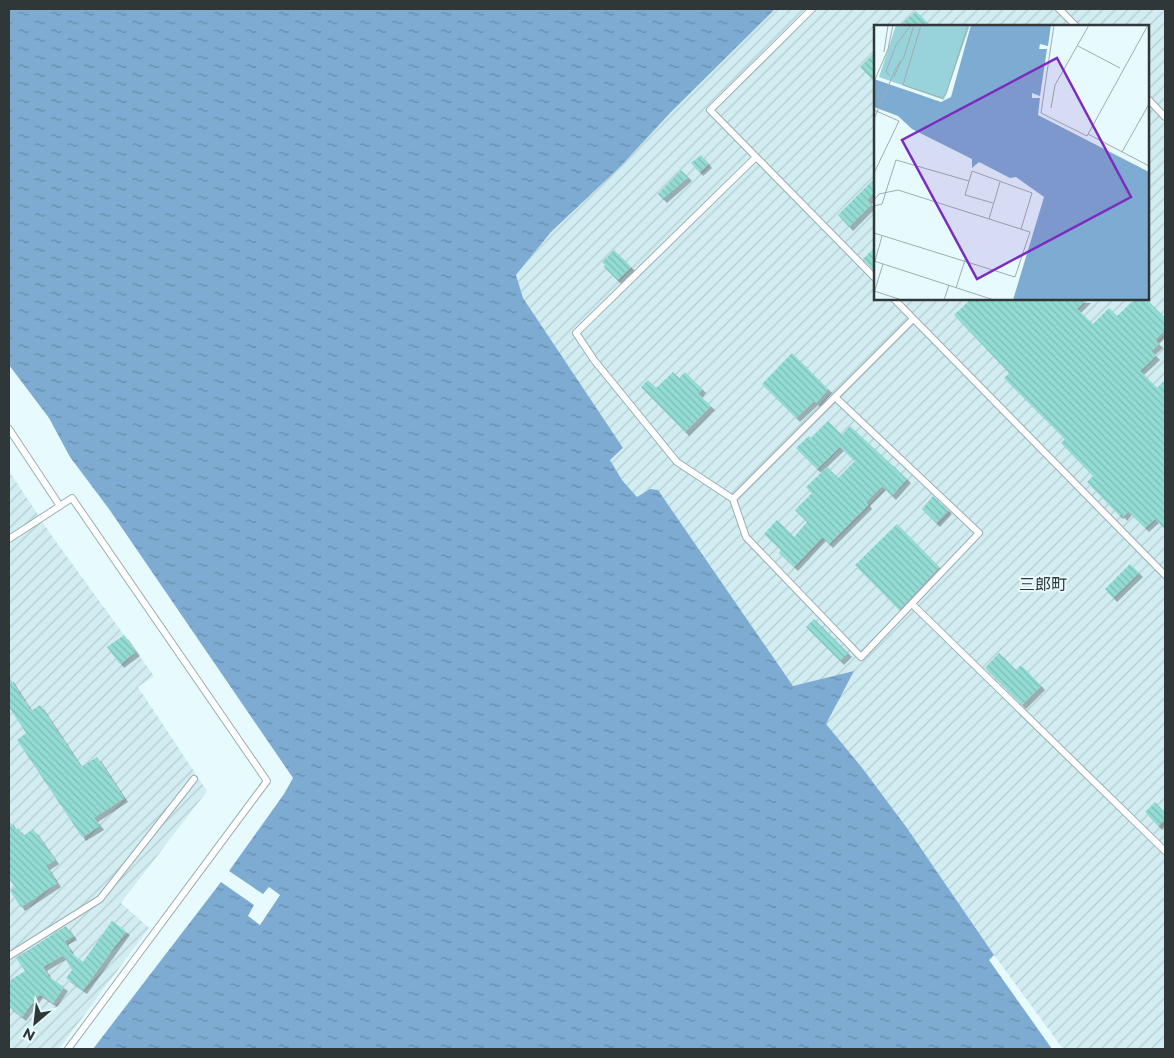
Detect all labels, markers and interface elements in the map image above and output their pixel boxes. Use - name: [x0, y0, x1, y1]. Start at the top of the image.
- inset map: [874, 25, 1149, 300]
- district label: 三郎町: [1019, 575, 1067, 594]
- north arrow: [10, 998, 60, 1048]
- text: N: [20, 1024, 38, 1045]

